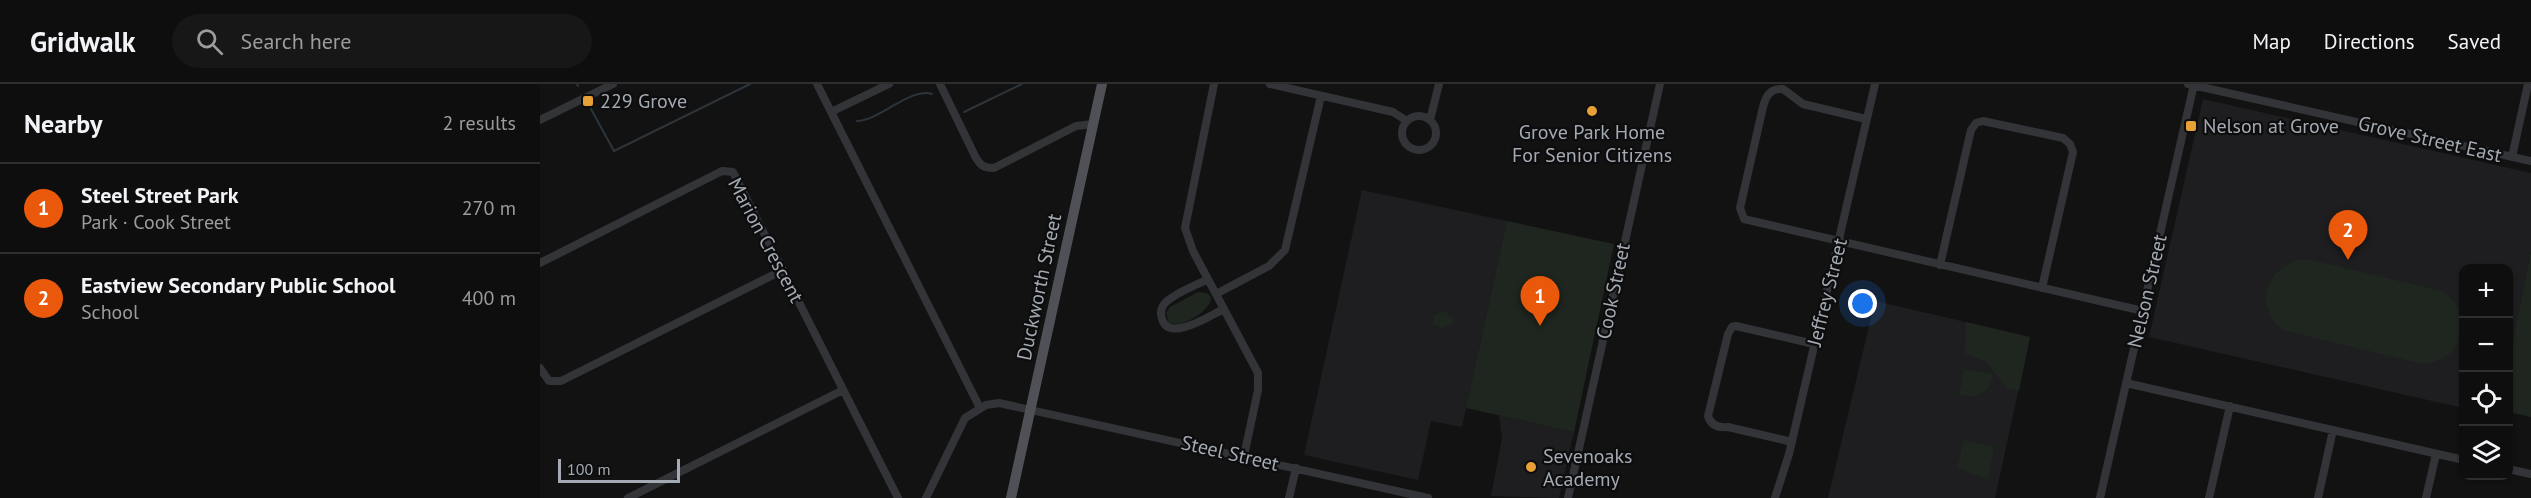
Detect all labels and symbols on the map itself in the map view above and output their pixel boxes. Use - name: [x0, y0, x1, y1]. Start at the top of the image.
- place label: 229 Grove: [600, 88, 687, 114]
- marker: 229 Grove: [581, 94, 595, 108]
- marker: Grove Park Home For Senior Citizens: [1585, 104, 1599, 118]
- street label: Grove Street East: [2356, 110, 2505, 168]
- place label: Nelson at Grove: [2203, 113, 2339, 139]
- place label: Grove Park Home For Senior Citizens: [1512, 119, 1672, 168]
- marker: Nelson at Grove: [2184, 119, 2198, 133]
- street label: Marion Crescent: [722, 173, 810, 307]
- pin: 2: [2328, 210, 2368, 260]
- street label: Duckworth Street: [1011, 211, 1067, 363]
- street label: Nelson Street: [2121, 231, 2173, 350]
- street label: Jeffrey Street: [1801, 235, 1853, 350]
- street label: Cook Street: [1590, 240, 1636, 341]
- pin: 1: [1520, 276, 1560, 326]
- your location: [1848, 289, 1877, 318]
- street label: Steel Street: [1179, 429, 1282, 477]
- place label: Sevenoaks Academy: [1543, 443, 1633, 492]
- scale bar: [558, 456, 680, 484]
- marker: Sevenoaks Academy: [1524, 460, 1538, 474]

